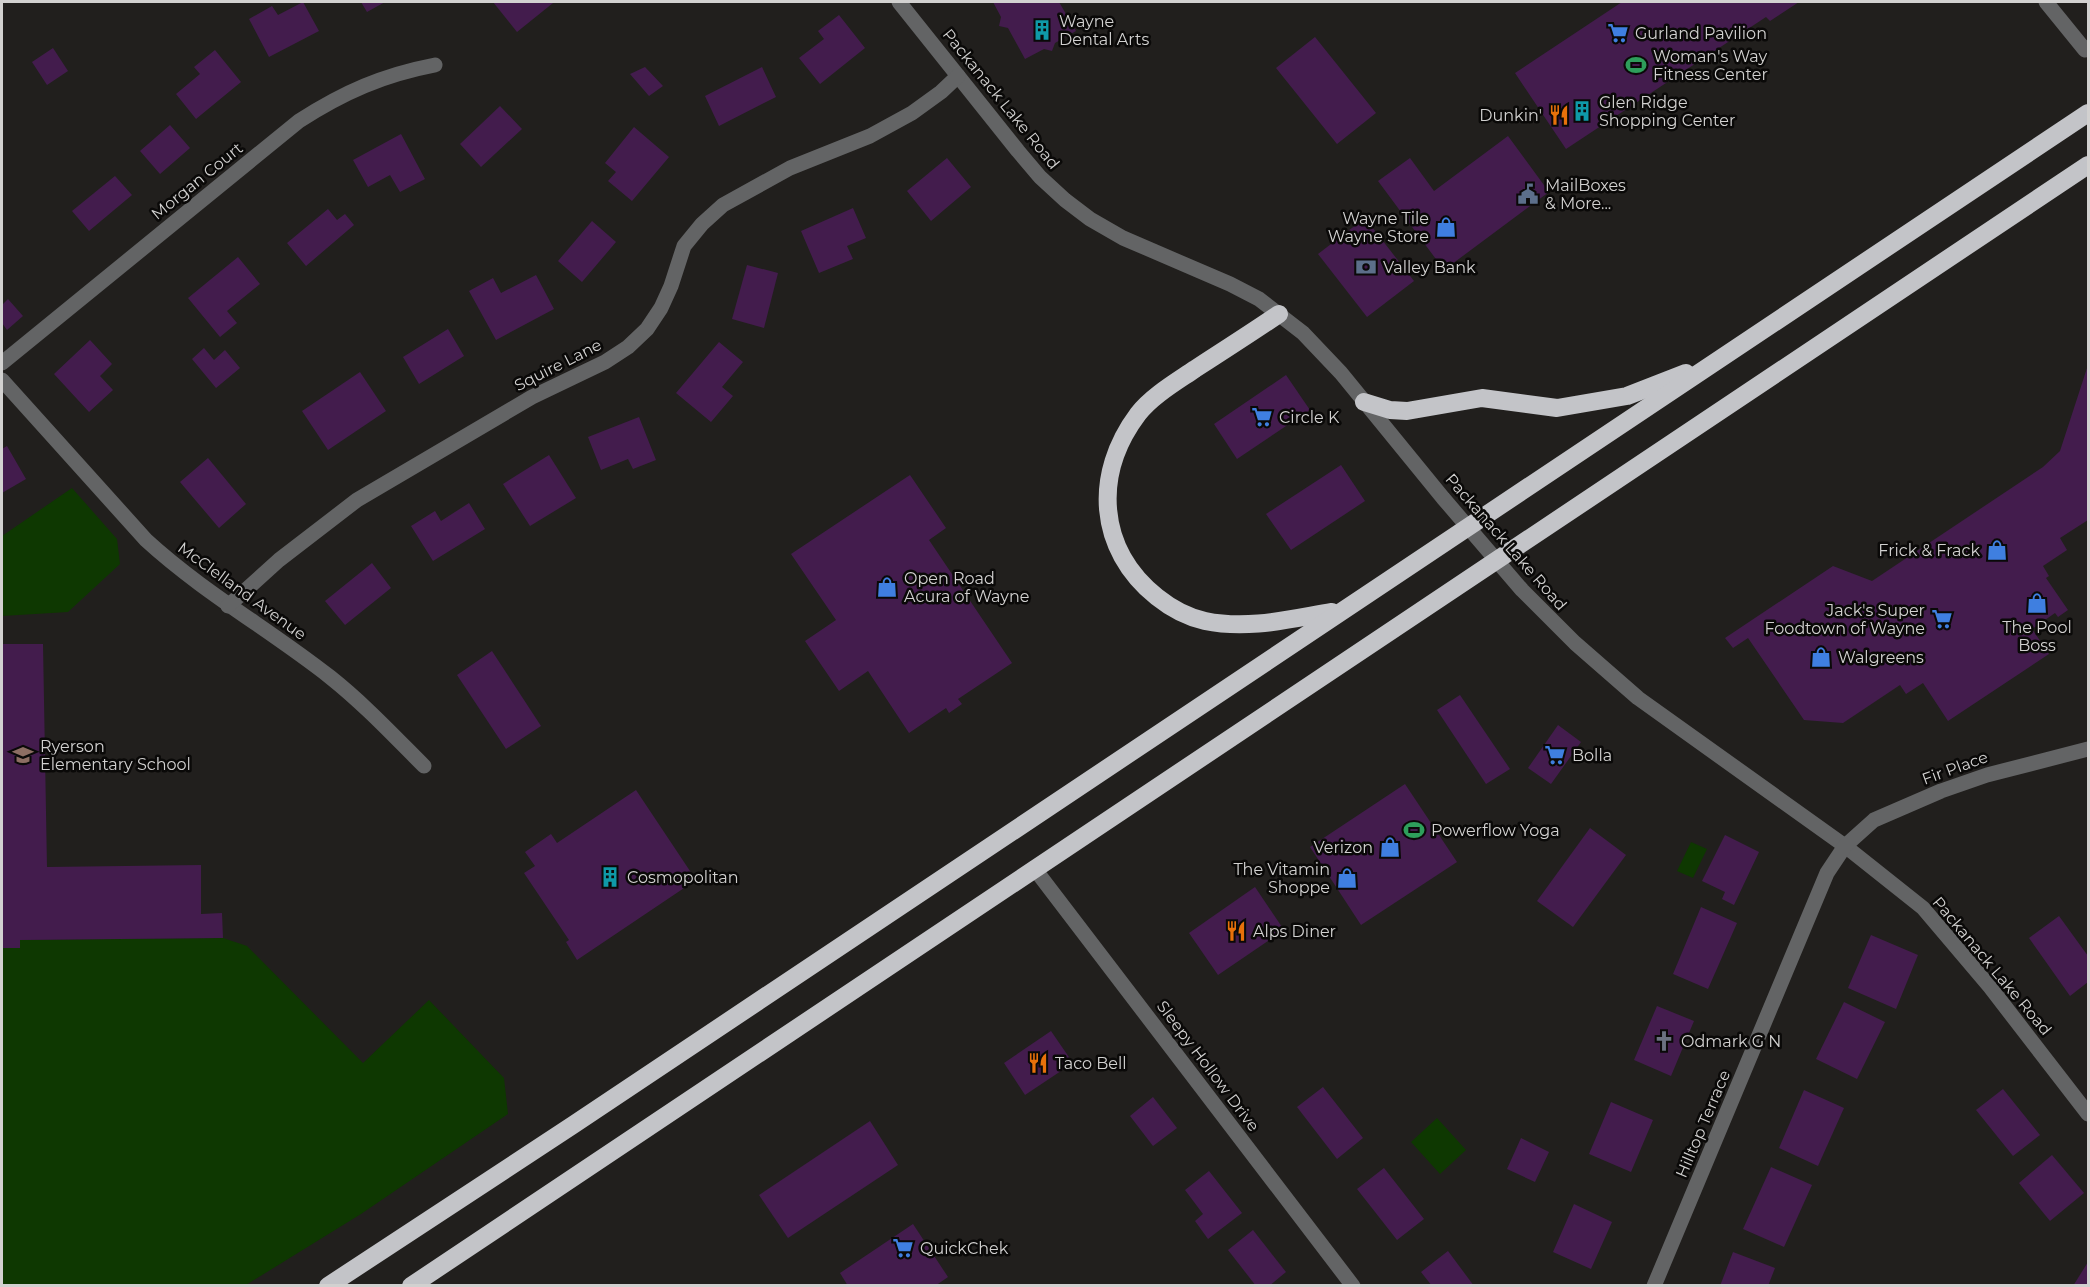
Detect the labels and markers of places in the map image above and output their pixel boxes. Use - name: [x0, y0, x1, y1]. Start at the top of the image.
- place label: Wayne Dental Arts: [1059, 12, 1149, 49]
- building icon: Wayne Dental Arts: [1030, 18, 1054, 42]
- supermarket icon: Gurland Pavilion: [1606, 21, 1630, 45]
- place label: Gurland Pavilion: [1635, 24, 1767, 43]
- place label: Woman's Way Fitness Center: [1653, 47, 1768, 84]
- sports icon: Woman's Way Fitness Center: [1624, 53, 1648, 77]
- place label: Glen Ridge Shopping Center: [1599, 93, 1735, 130]
- building icon: Glen Ridge Shopping Center: [1570, 99, 1594, 123]
- restaurant icon: Dunkin': [1547, 103, 1571, 127]
- place label: Dunkin': [1479, 106, 1542, 125]
- place label: MailBoxes & More...: [1545, 176, 1626, 213]
- public building icon: MailBoxes & More...: [1516, 182, 1540, 206]
- place label: Wayne Tile Wayne Store: [1328, 209, 1429, 246]
- shop icon: Wayne Tile Wayne Store: [1434, 215, 1458, 239]
- bank icon: Valley Bank: [1354, 255, 1378, 279]
- place label: Valley Bank: [1383, 258, 1476, 277]
- supermarket icon: Circle K: [1250, 405, 1274, 429]
- place label: Circle K: [1279, 408, 1340, 427]
- shop icon: Frick & Frack: [1985, 538, 2009, 562]
- place label: Frick & Frack: [1878, 541, 1980, 560]
- place label: Open Road Acura of Wayne: [904, 569, 1029, 606]
- shop icon: Open Road Acura of Wayne: [875, 575, 899, 599]
- shop icon: The Pool Boss: [2025, 591, 2049, 615]
- place label: Jack's Super Foodtown of Wayne: [1764, 601, 1925, 638]
- supermarket icon: Jack's Super Foodtown of Wayne: [1930, 607, 1954, 631]
- place label: The Pool Boss: [2002, 618, 2072, 655]
- shop icon: Walgreens: [1809, 645, 1833, 669]
- place label: Walgreens: [1838, 648, 1924, 667]
- place label: Ryerson Elementary School: [40, 737, 191, 774]
- school or university icon: Ryerson Elementary School: [11, 743, 35, 767]
- supermarket icon: Bolla: [1543, 743, 1567, 767]
- place label: Bolla: [1572, 746, 1612, 765]
- sports icon: Powerflow Yoga: [1402, 818, 1426, 842]
- place label: Powerflow Yoga: [1431, 821, 1560, 840]
- shop icon: Verizon: [1378, 835, 1402, 859]
- place label: Verizon: [1314, 838, 1373, 857]
- place label: The Vitamin Shoppe: [1233, 860, 1330, 897]
- building icon: Cosmopolitan: [598, 865, 622, 889]
- shop icon: The Vitamin Shoppe: [1335, 866, 1359, 890]
- place label: Cosmopolitan: [627, 868, 739, 887]
- restaurant icon: Alps Diner: [1224, 919, 1248, 943]
- place label: Alps Diner: [1253, 922, 1336, 941]
- church icon: Odmark G N: [1652, 1029, 1676, 1053]
- place label: Odmark G N: [1681, 1032, 1781, 1051]
- restaurant icon: Taco Bell: [1026, 1051, 1050, 1075]
- place label: Taco Bell: [1055, 1054, 1127, 1073]
- supermarket icon: QuickChek: [891, 1236, 915, 1260]
- place label: QuickChek: [920, 1239, 1009, 1258]

